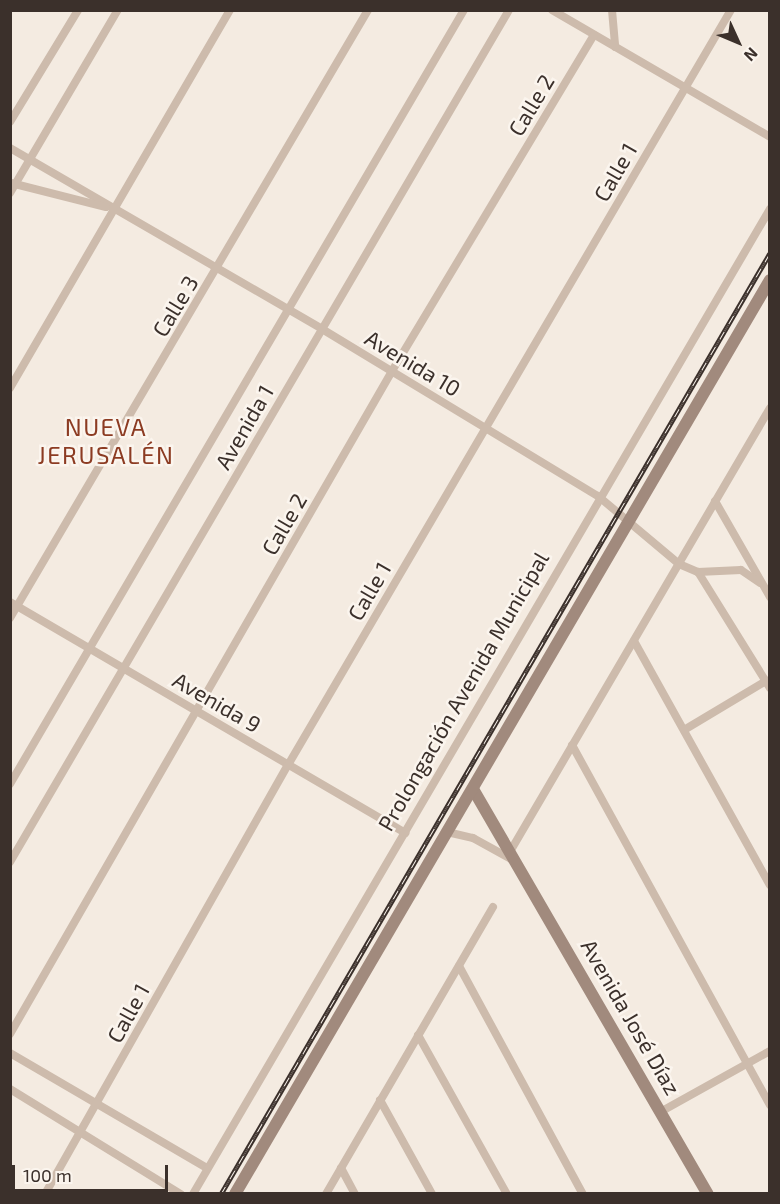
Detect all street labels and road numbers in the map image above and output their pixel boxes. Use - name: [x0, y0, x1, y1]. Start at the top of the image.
- street label: Calle 2: [502, 70, 560, 140]
- street label: Calle 1: [588, 138, 642, 206]
- street label: Calle 3: [147, 271, 203, 341]
- street label: Avenida 10: [361, 324, 465, 402]
- street label: Avenida 1: [209, 380, 279, 474]
- street label: Calle 2: [256, 488, 312, 560]
- street label: Prolongación Avenida Municipal: [372, 546, 554, 836]
- street label: Calle 1: [342, 557, 396, 625]
- street label: Avenida 9: [168, 666, 266, 738]
- street label: Avenida José Díaz: [576, 934, 686, 1100]
- street label: Calle 1: [101, 979, 155, 1047]

